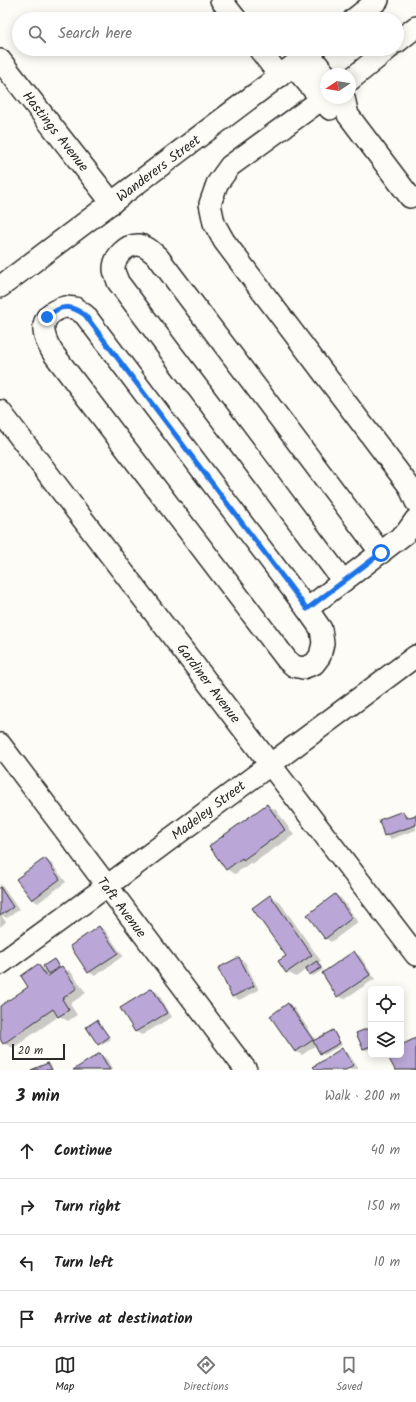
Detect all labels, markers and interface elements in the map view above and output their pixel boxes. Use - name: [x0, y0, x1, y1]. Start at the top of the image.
- search box: [12, 12, 404, 56]
- text: Search here: [58, 22, 132, 46]
- icon: search: [26, 23, 48, 45]
- north arrow: [320, 68, 356, 104]
- street label: Hastings Avenue: [17, 86, 94, 177]
- street label: Wanderers Street: [112, 129, 206, 208]
- route end: [38, 308, 56, 326]
- route start: [372, 544, 390, 562]
- street label: Gardiner Avenue: [171, 639, 246, 729]
- street label: Madeley Street: [167, 775, 251, 846]
- street label: Taft Avenue: [91, 872, 152, 943]
- map controls: [368, 986, 404, 1058]
- button: locate: [368, 986, 404, 1022]
- button: layers: [368, 1022, 404, 1058]
- scale bar: [12, 1042, 65, 1061]
- text: 20 m: [18, 1042, 43, 1060]
- text: 3 min: [16, 1083, 60, 1110]
- text: Walk · 200 m: [325, 1086, 400, 1107]
- text: Continue: [54, 1139, 112, 1163]
- icon: ahead: [16, 1140, 38, 1162]
- text: 40 m: [371, 1140, 400, 1161]
- text: Turn right: [54, 1195, 121, 1219]
- icon: right: [16, 1196, 38, 1218]
- text: 150 m: [367, 1196, 400, 1217]
- text: Turn left: [54, 1251, 114, 1275]
- icon: left: [16, 1252, 38, 1274]
- text: 10 m: [374, 1252, 400, 1273]
- text: Arrive at destination: [54, 1307, 193, 1331]
- icon: arrive: [16, 1308, 38, 1330]
- tab: Map: [54, 1354, 76, 1396]
- tab: Directions: [183, 1354, 229, 1396]
- tab: Saved: [336, 1354, 362, 1396]

